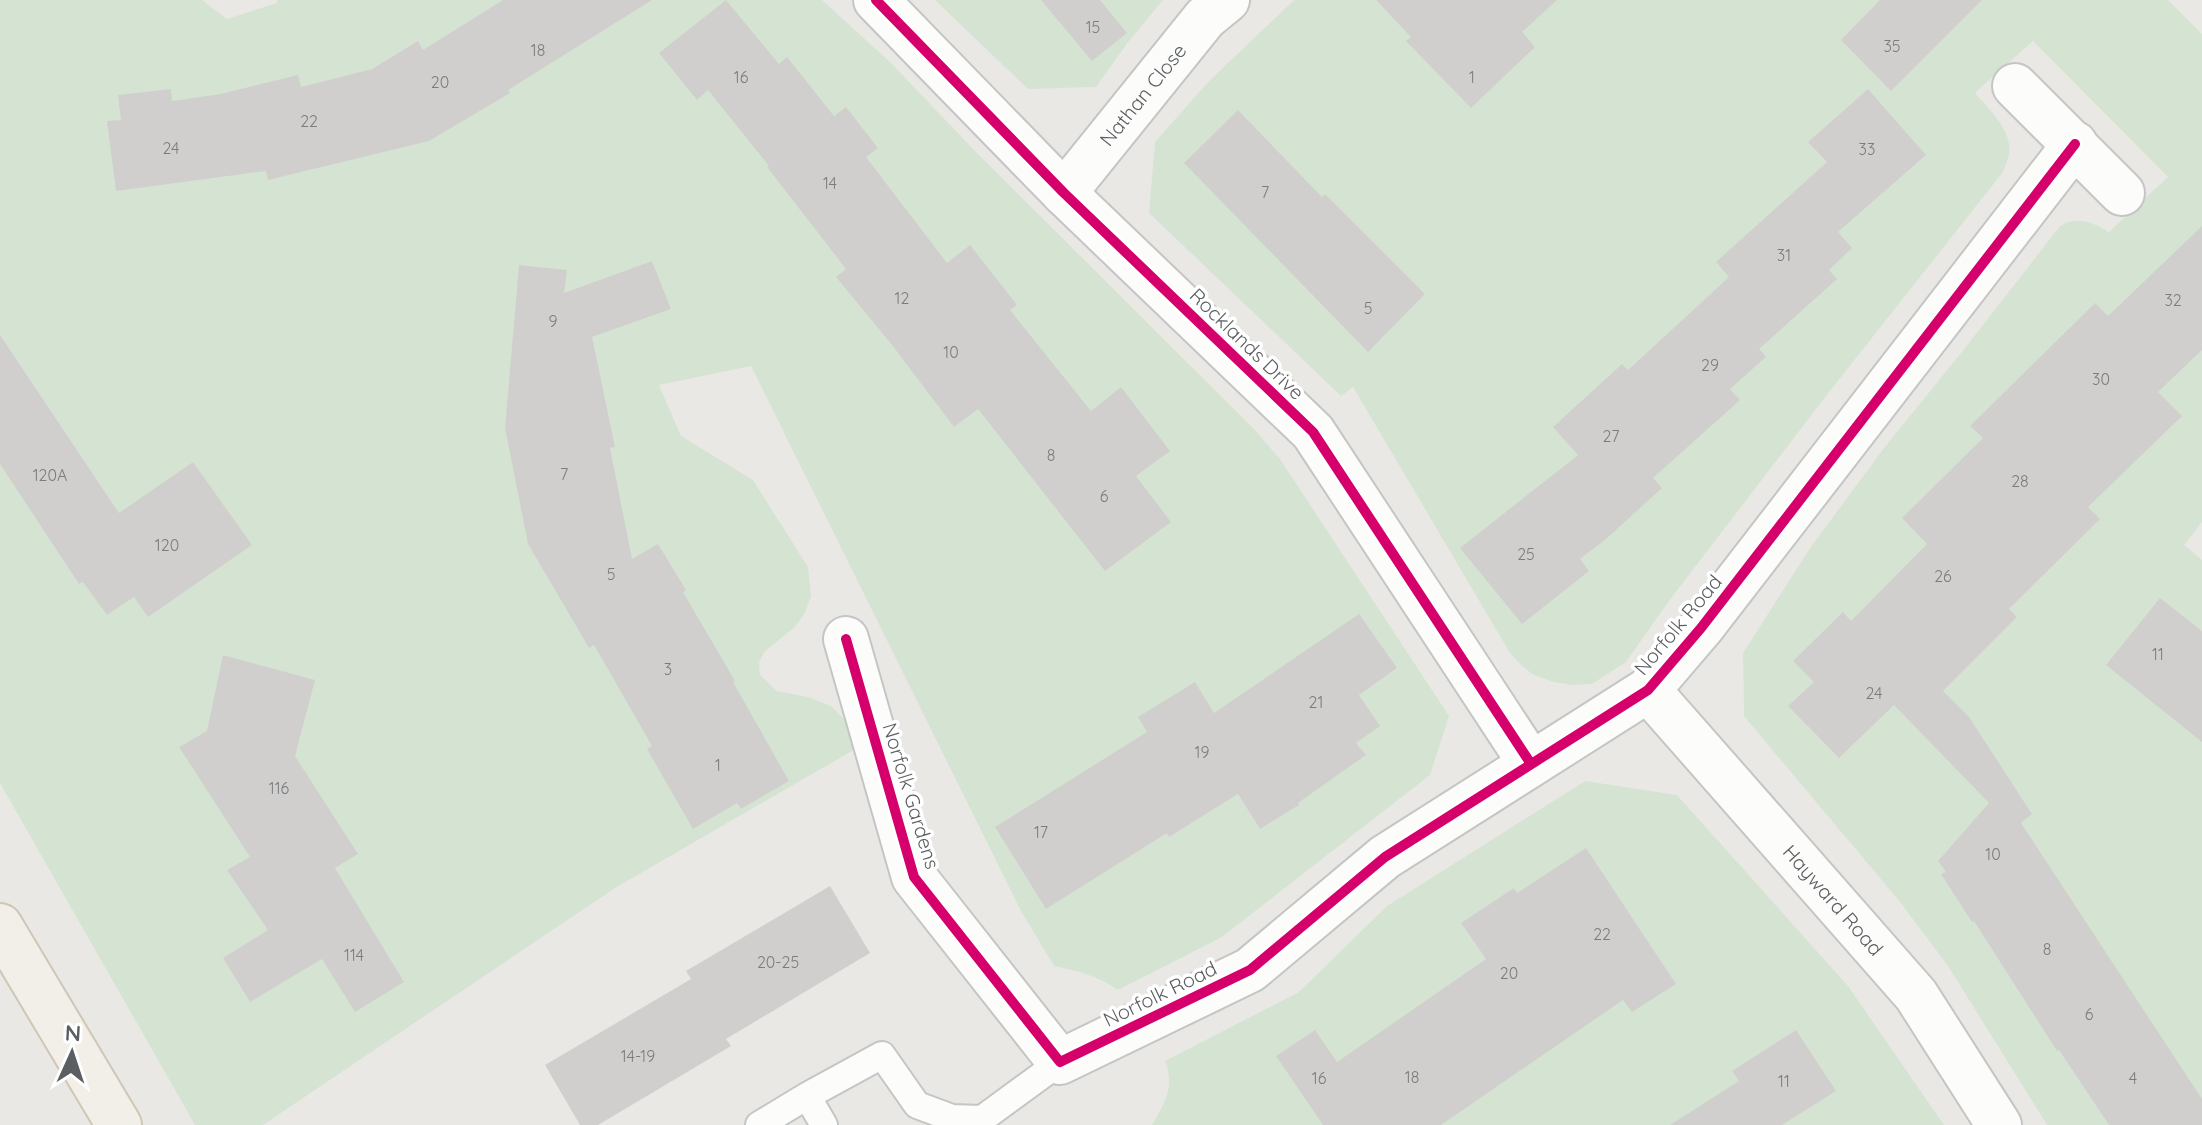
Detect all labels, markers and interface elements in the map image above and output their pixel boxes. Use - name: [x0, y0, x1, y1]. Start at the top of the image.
- house number: 15: [1086, 17, 1100, 37]
- house number: 35: [1883, 36, 1901, 56]
- street label: Nathan Close: [1094, 38, 1191, 151]
- house number: 18: [531, 40, 545, 60]
- house number: 16: [734, 67, 749, 87]
- house number: 1: [1469, 67, 1475, 87]
- house number: 20: [431, 72, 449, 92]
- house number: 22: [300, 111, 318, 131]
- house number: 24: [162, 138, 180, 158]
- house number: 33: [1859, 139, 1875, 159]
- house number: 14: [823, 173, 837, 193]
- house number: 7: [1261, 182, 1269, 202]
- house number: 31: [1777, 245, 1791, 265]
- street label: Rocklands Drive: [1185, 283, 1310, 405]
- house number: 12: [895, 288, 910, 308]
- house number: 32: [2164, 290, 2182, 310]
- house number: 5: [1364, 298, 1372, 318]
- house number: 9: [549, 311, 558, 331]
- house number: 10: [943, 342, 959, 362]
- house number: 29: [1701, 355, 1719, 375]
- house number: 30: [2092, 369, 2110, 389]
- house number: 27: [1603, 426, 1619, 446]
- house number: 8: [1047, 445, 1055, 465]
- house number: 7: [560, 464, 568, 484]
- house number: 120A: [33, 465, 67, 485]
- house number: 28: [2011, 471, 2029, 491]
- house number: 6: [1100, 486, 1109, 506]
- house number: 120: [155, 535, 179, 555]
- house number: 25: [1517, 544, 1535, 564]
- house number: 5: [607, 564, 615, 584]
- house number: 26: [1934, 566, 1952, 586]
- street label: Norfolk Road: [1628, 569, 1727, 680]
- house number: 11: [2152, 644, 2164, 664]
- house number: 3: [664, 659, 672, 679]
- house number: 24: [1865, 683, 1883, 703]
- house number: 21: [1309, 692, 1323, 712]
- street label: Norfolk Gardens: [877, 720, 946, 872]
- house number: 19: [1195, 742, 1209, 762]
- house number: 1: [715, 755, 721, 775]
- house number: 116: [269, 778, 290, 798]
- house number: 17: [1034, 822, 1048, 842]
- street label: Hayward Road: [1778, 839, 1889, 961]
- house number: 10: [1985, 844, 2001, 864]
- house number: 22: [1593, 924, 1611, 944]
- house number: 8: [2043, 939, 2051, 959]
- house number: 114: [344, 945, 364, 965]
- house number: 20-25: [757, 952, 799, 972]
- street label: Norfolk Road: [1099, 955, 1221, 1032]
- house number: 20: [1500, 963, 1518, 983]
- house number: 6: [2085, 1004, 2094, 1024]
- north arrow: [32, 1013, 112, 1093]
- text: N: [64, 1019, 82, 1047]
- house number: 14-19: [621, 1046, 655, 1066]
- house number: 18: [1405, 1067, 1419, 1087]
- house number: 16: [1312, 1068, 1327, 1088]
- house number: 4: [2129, 1068, 2137, 1088]
- house number: 11: [1778, 1071, 1790, 1091]

